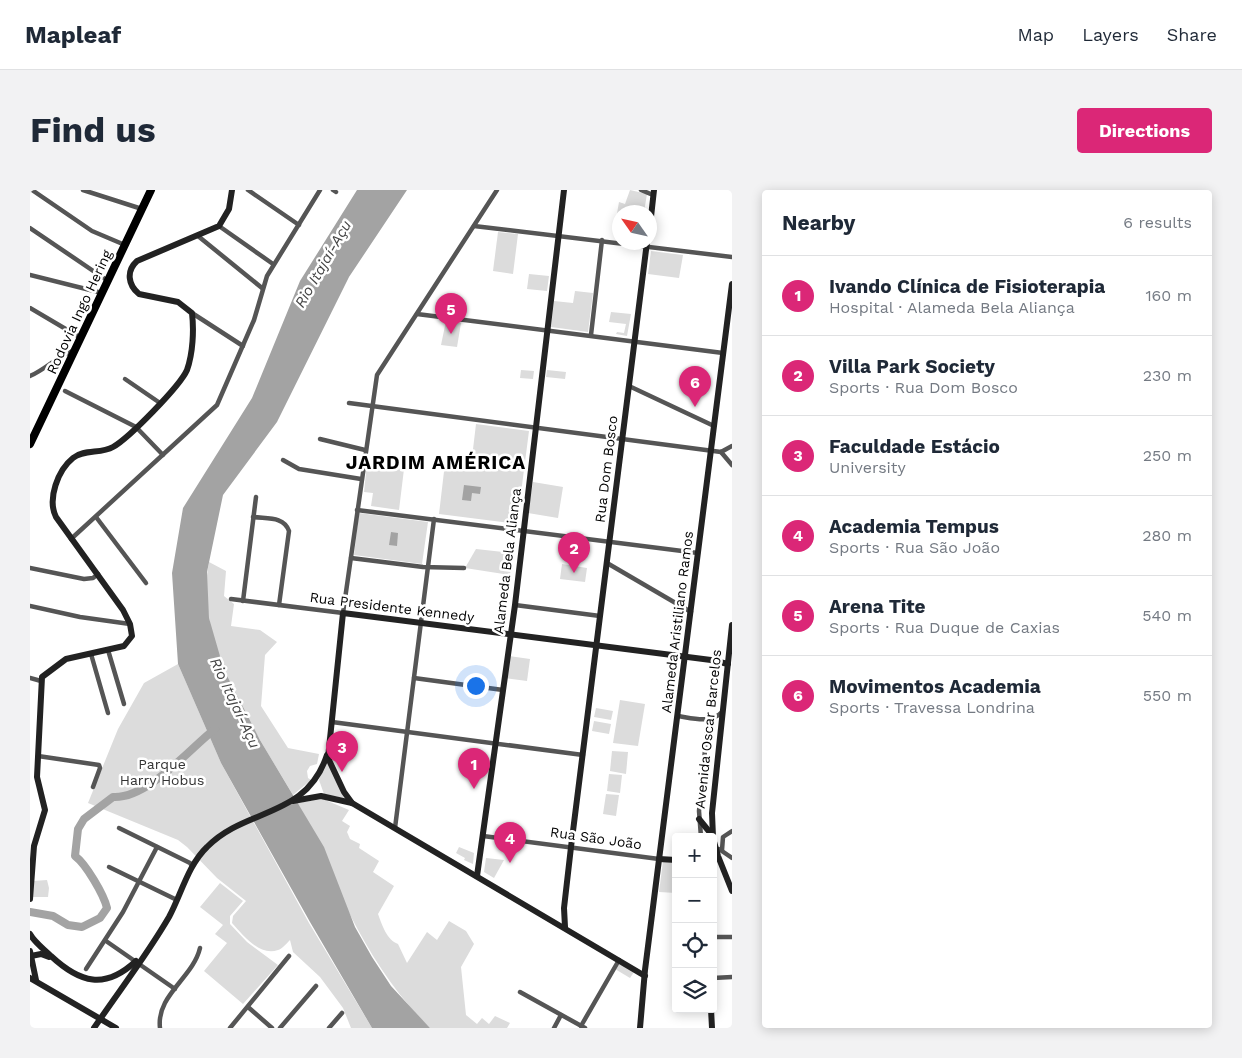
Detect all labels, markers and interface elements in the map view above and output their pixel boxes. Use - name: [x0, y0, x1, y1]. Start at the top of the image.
- text: Mapleaf: [25, 21, 121, 49]
- text: Map: [1017, 24, 1054, 45]
- text: Layers: [1082, 24, 1139, 45]
- text: Share: [1167, 24, 1217, 45]
- button: Directions: [1077, 108, 1212, 153]
- text: Find us: [30, 109, 156, 151]
- north arrow: [612, 205, 657, 250]
- text: Nearby: [782, 210, 855, 235]
- text: 6 results: [1123, 213, 1192, 232]
- water label: Rio Itajaí-Açu: [291, 217, 355, 311]
- street label: Rodovia Ingo Hering: [43, 247, 115, 377]
- text: Ivando Clínica de Fisioterapia: [829, 275, 1105, 298]
- text: 1: [795, 286, 801, 305]
- text: 160 m: [1145, 286, 1192, 305]
- pin: 5: [435, 293, 467, 334]
- text: Hospital · Alameda Bela Aliança: [829, 298, 1075, 317]
- text: Villa Park Society: [829, 355, 995, 378]
- pin: 6: [679, 366, 711, 407]
- text: 2: [793, 366, 803, 385]
- text: 230 m: [1143, 366, 1192, 385]
- text: Sports · Rua Dom Bosco: [829, 378, 1018, 397]
- street label: Rua Dom Bosco: [591, 414, 621, 524]
- text: Faculdade Estácio: [829, 435, 1000, 458]
- text: 3: [793, 446, 803, 465]
- text: 250 m: [1143, 446, 1192, 465]
- district label: JARDIM AMÉRICA: [346, 451, 526, 474]
- text: University: [829, 458, 906, 477]
- street label: Alameda Bela Aliança: [490, 487, 524, 635]
- text: Academia Tempus: [829, 515, 999, 538]
- text: 4: [793, 526, 803, 545]
- text: 280 m: [1142, 526, 1192, 545]
- street label: Alameda Aristiliano Ramos: [658, 530, 696, 714]
- pin: 2: [558, 532, 590, 573]
- text: Sports · Rua São João: [829, 538, 1000, 557]
- street label: Rua Presidente Kennedy: [309, 589, 476, 625]
- text: Arena Tite: [829, 595, 926, 618]
- text: 5: [793, 606, 803, 625]
- text: 540 m: [1142, 606, 1192, 625]
- text: Sports · Rua Duque de Caxias: [829, 618, 1060, 637]
- street label: Avenida Oscar Barcelos: [692, 649, 724, 809]
- water label: Rio Itajaí-Açu: [206, 655, 264, 751]
- your location: [463, 673, 489, 699]
- text: Movimentos Academia: [829, 675, 1041, 698]
- text: 6: [793, 686, 803, 705]
- text: 550 m: [1143, 686, 1192, 705]
- text: Sports · Travessa Londrina: [829, 698, 1035, 717]
- pin: 3: [326, 731, 358, 772]
- pin: 1: [458, 748, 490, 789]
- park label: Parque Harry Hobus: [120, 756, 204, 788]
- pin: 4: [494, 822, 526, 863]
- street label: Rua São João: [549, 824, 643, 852]
- map controls: [672, 833, 717, 1013]
- button: +: [672, 833, 717, 878]
- button: −: [672, 878, 717, 923]
- button: locate: [672, 923, 717, 968]
- button: layers: [672, 968, 717, 1013]

